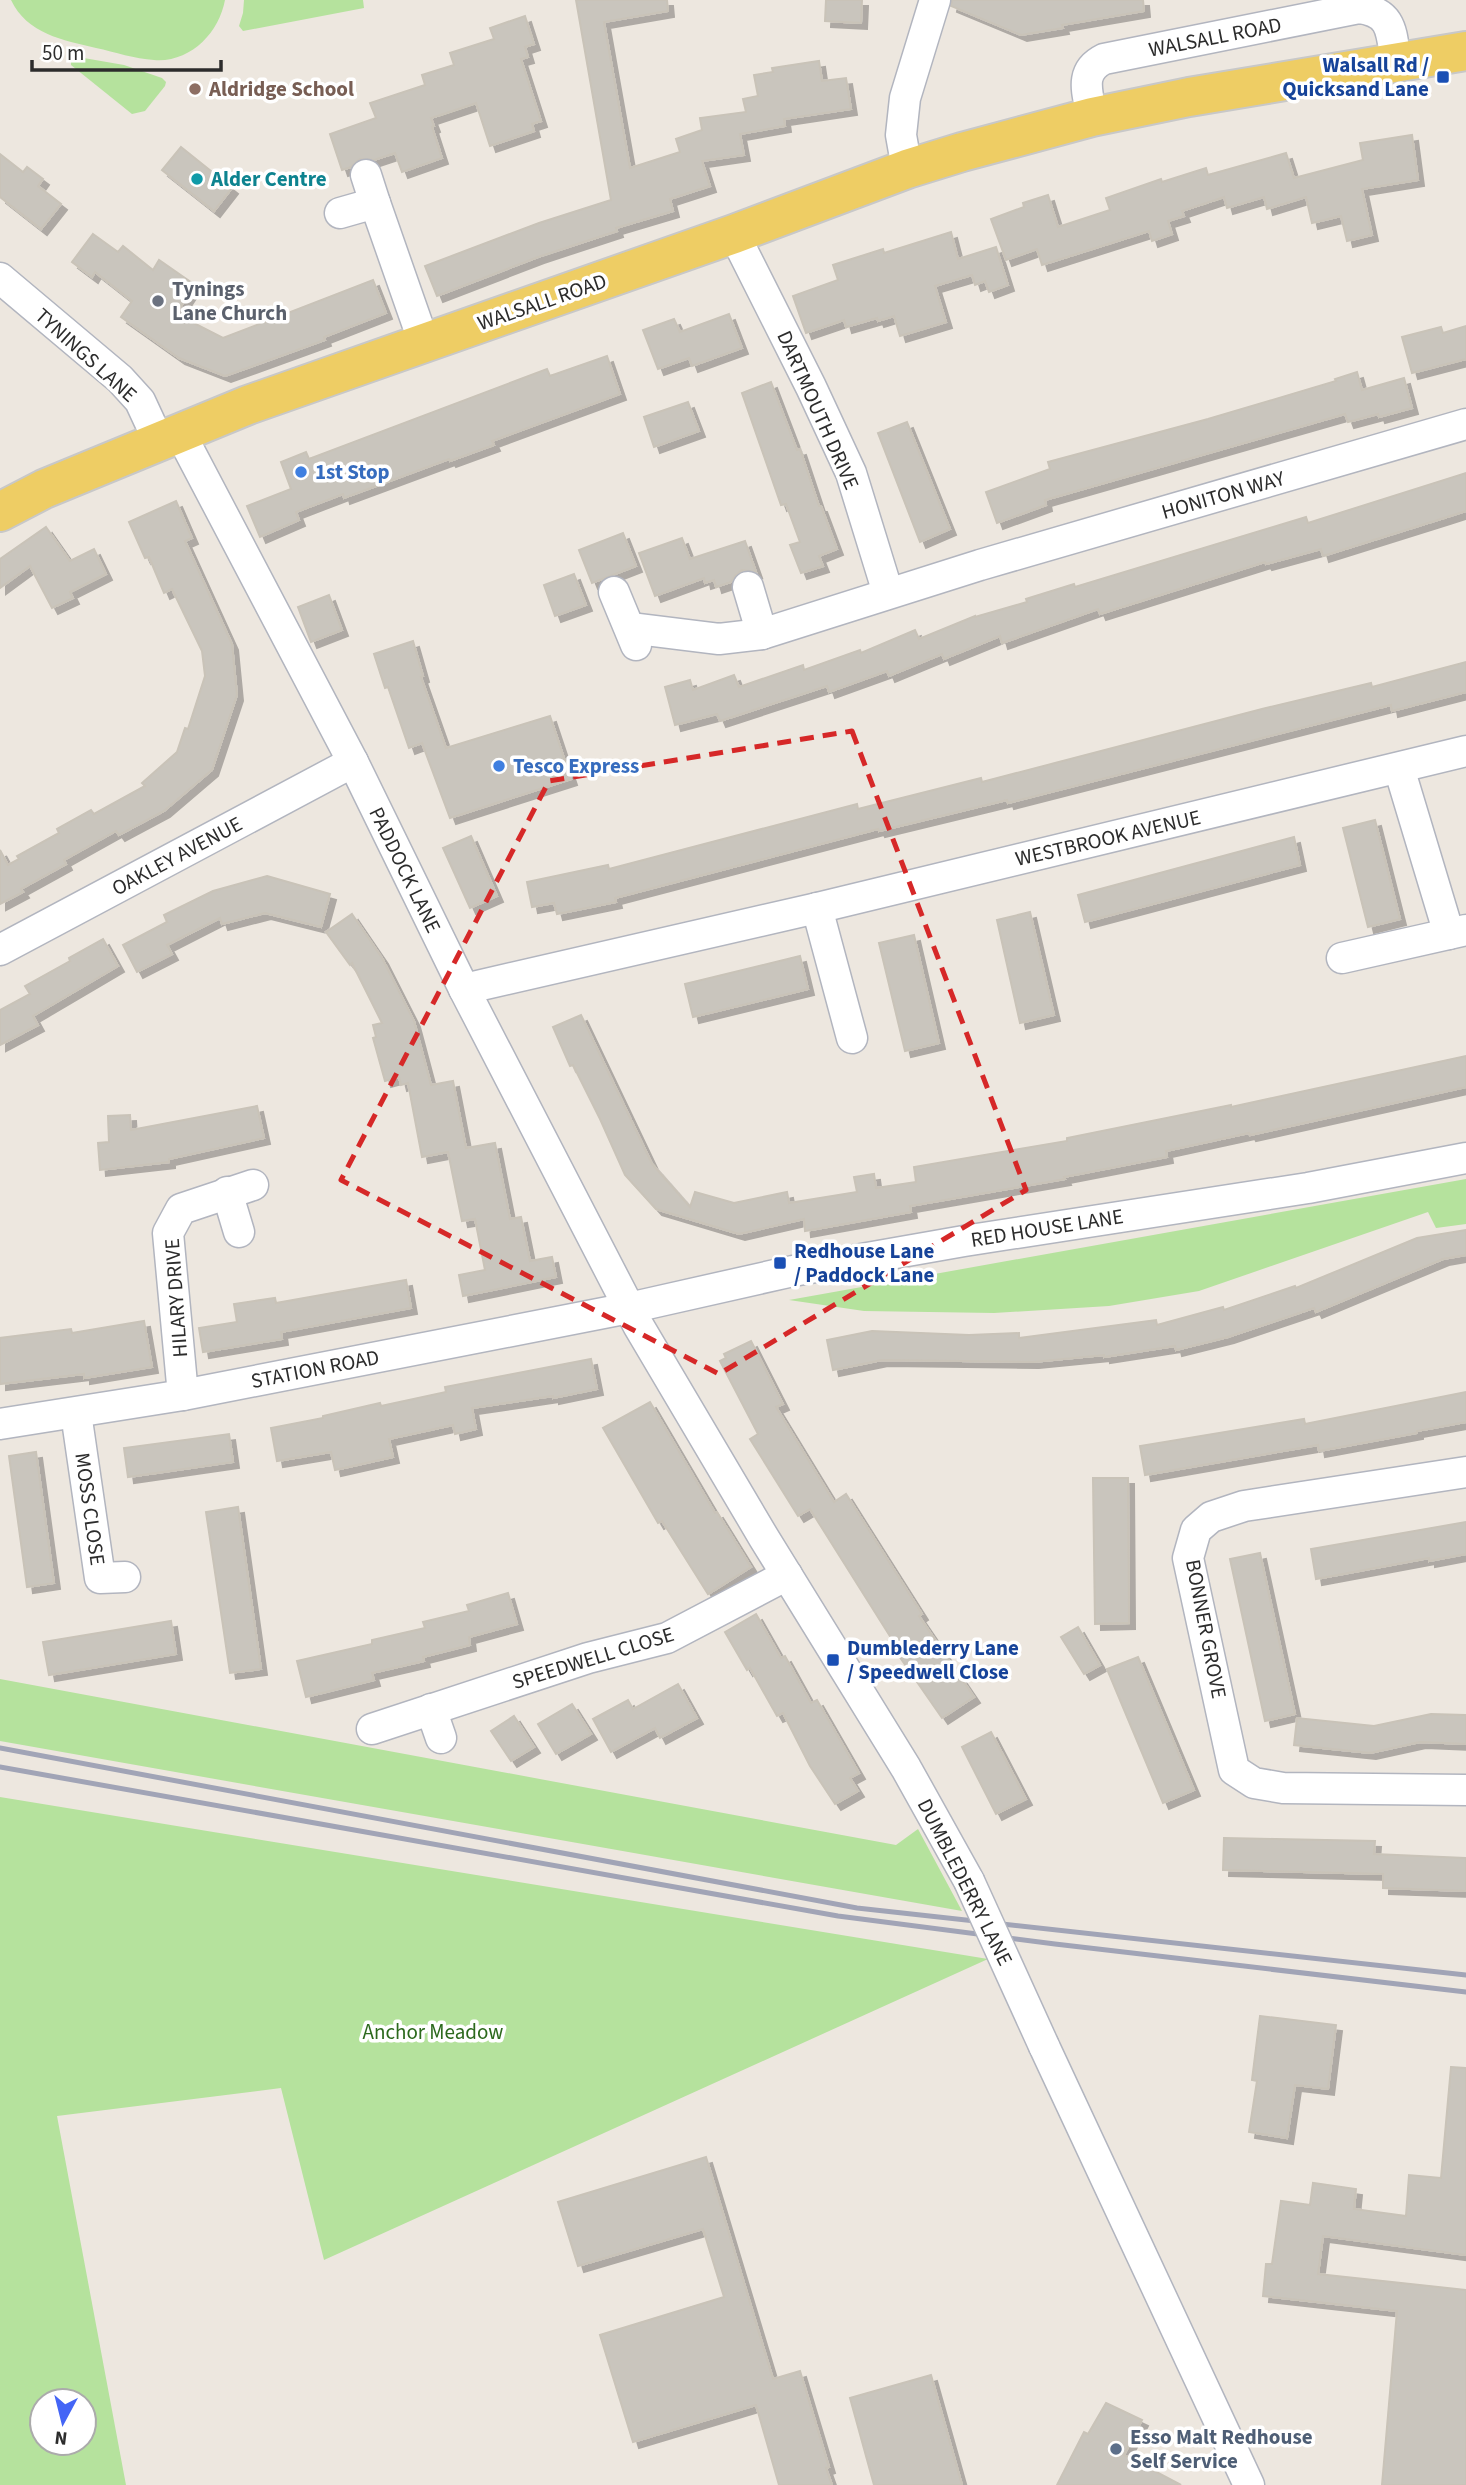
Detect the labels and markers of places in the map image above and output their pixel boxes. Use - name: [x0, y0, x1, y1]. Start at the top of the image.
- place label: Walsall Rd / Quicksand Lane: [1282, 50, 1429, 104]
- marker: Walsall Rd / Quicksand Lane: [1435, 69, 1451, 85]
- place label: Aldridge School: [208, 74, 354, 104]
- marker: Aldridge School: [187, 81, 203, 97]
- place label: Alder Centre: [210, 164, 327, 194]
- marker: Alder Centre: [189, 171, 205, 187]
- place label: Tynings Lane Church: [172, 274, 287, 328]
- marker: Tynings Lane Church: [150, 293, 166, 309]
- place label: 1st Stop: [315, 457, 390, 487]
- marker: 1st Stop: [293, 464, 309, 480]
- place label: Tesco Express: [513, 751, 639, 781]
- marker: Tesco Express: [491, 758, 507, 774]
- place label: Redhouse Lane / Paddock Lane: [794, 1236, 934, 1290]
- marker: Redhouse Lane / Paddock Lane: [772, 1255, 788, 1271]
- place label: Dumblederry Lane / Speedwell Close: [847, 1633, 1019, 1687]
- marker: Dumblederry Lane / Speedwell Close: [825, 1652, 841, 1668]
- place label: Esso Malt Redhouse Self Service: [1130, 2422, 1313, 2476]
- marker: Esso Malt Redhouse Self Service: [1108, 2441, 1124, 2457]

